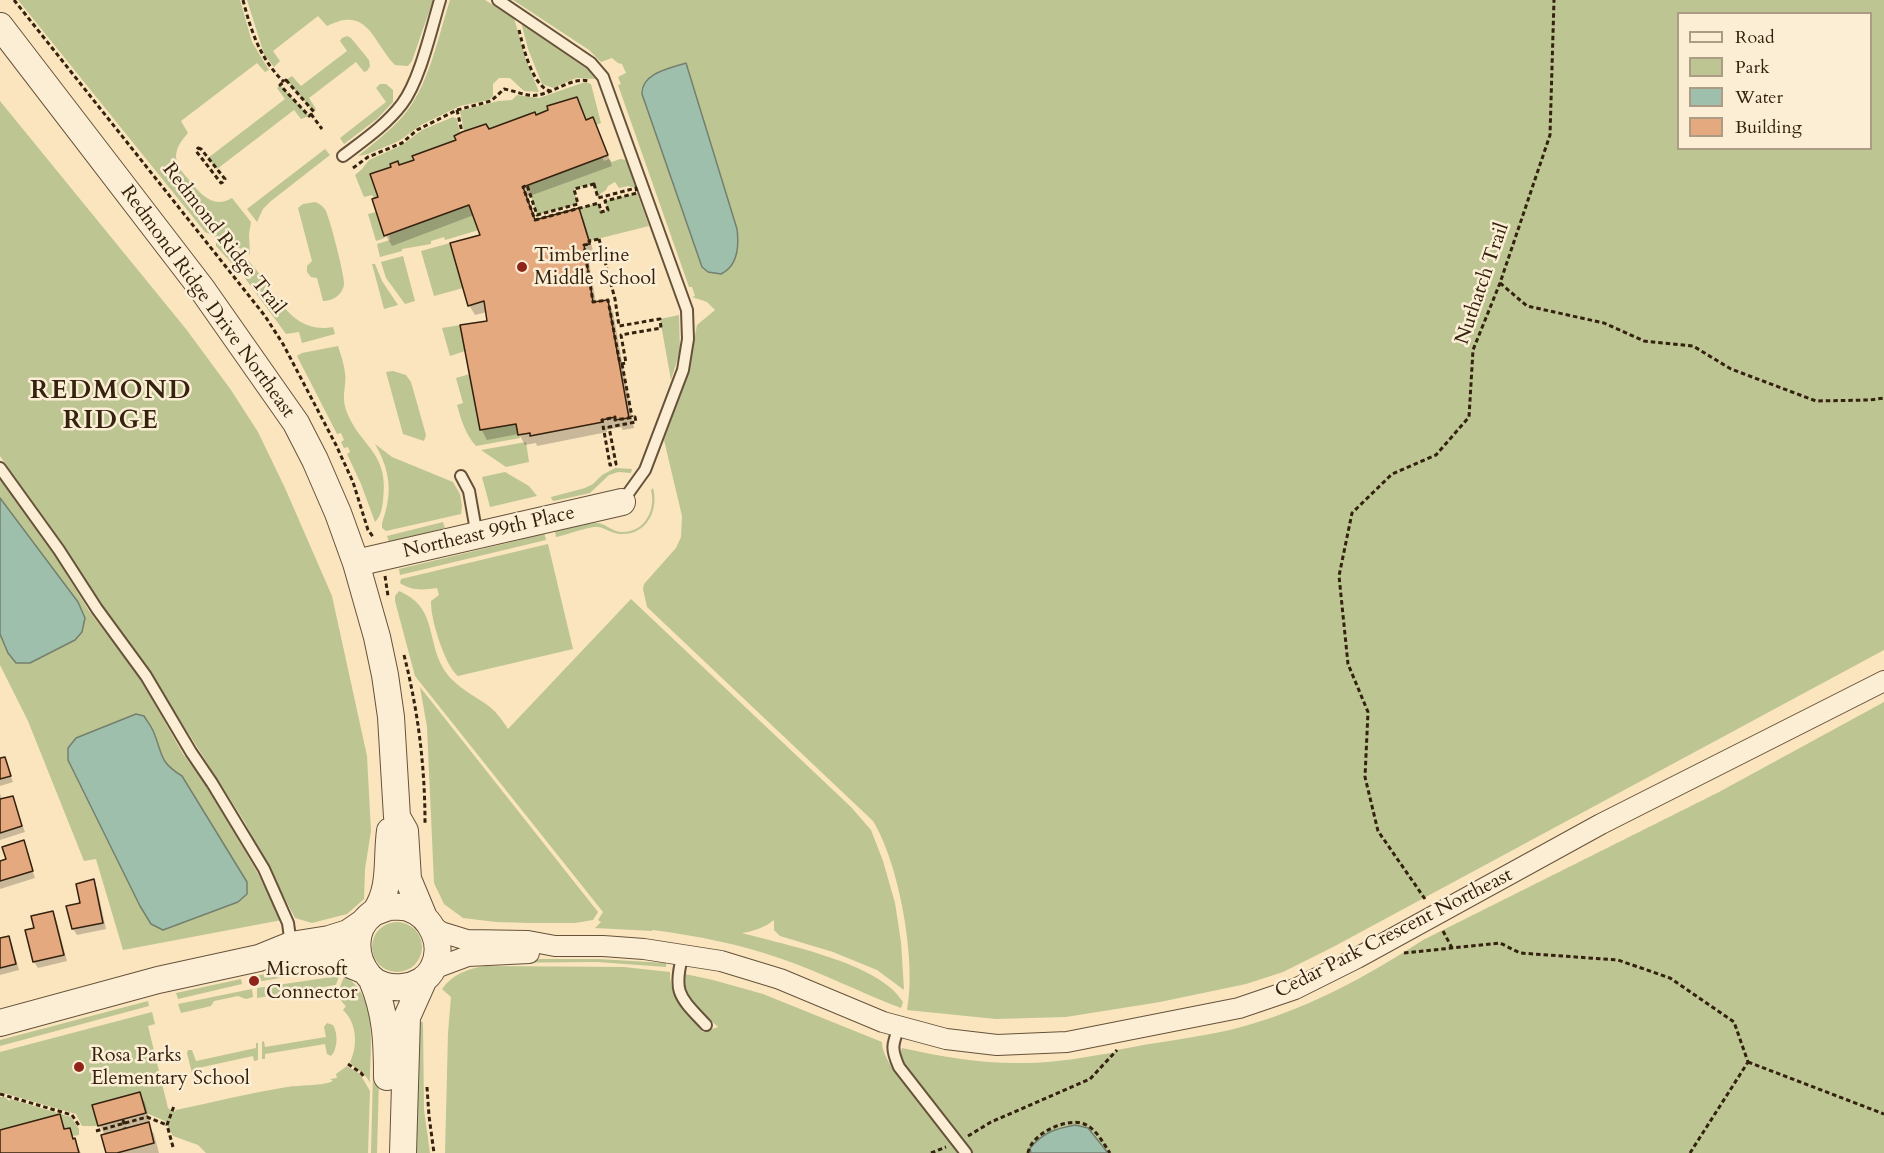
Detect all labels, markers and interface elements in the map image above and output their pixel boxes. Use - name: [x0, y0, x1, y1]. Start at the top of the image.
- legend: [1677, 12, 1872, 150]
- text: Road: [1735, 25, 1775, 50]
- text: Park: [1735, 55, 1770, 80]
- text: Water: [1735, 85, 1783, 110]
- text: Building: [1735, 115, 1802, 140]
- street label: Redmond Ridge Trail: [156, 158, 290, 320]
- street label: Redmond Ridge Drive Northeast: [115, 181, 299, 423]
- street label: Nuthatch Trail: [1451, 220, 1515, 348]
- place label: Timberline Middle School: [534, 244, 656, 291]
- marker: Timberline Middle School: [515, 260, 529, 274]
- district label: REDMOND RIDGE: [30, 376, 192, 437]
- street label: Northeast 99th Place: [401, 502, 577, 564]
- street label: Cedar Park Crescent Northeast: [1271, 864, 1517, 1004]
- place label: Microsoft Connector: [266, 958, 357, 1005]
- marker: Microsoft Connector: [247, 974, 261, 988]
- place label: Rosa Parks Elementary School: [91, 1044, 250, 1091]
- marker: Rosa Parks Elementary School: [72, 1060, 86, 1074]

